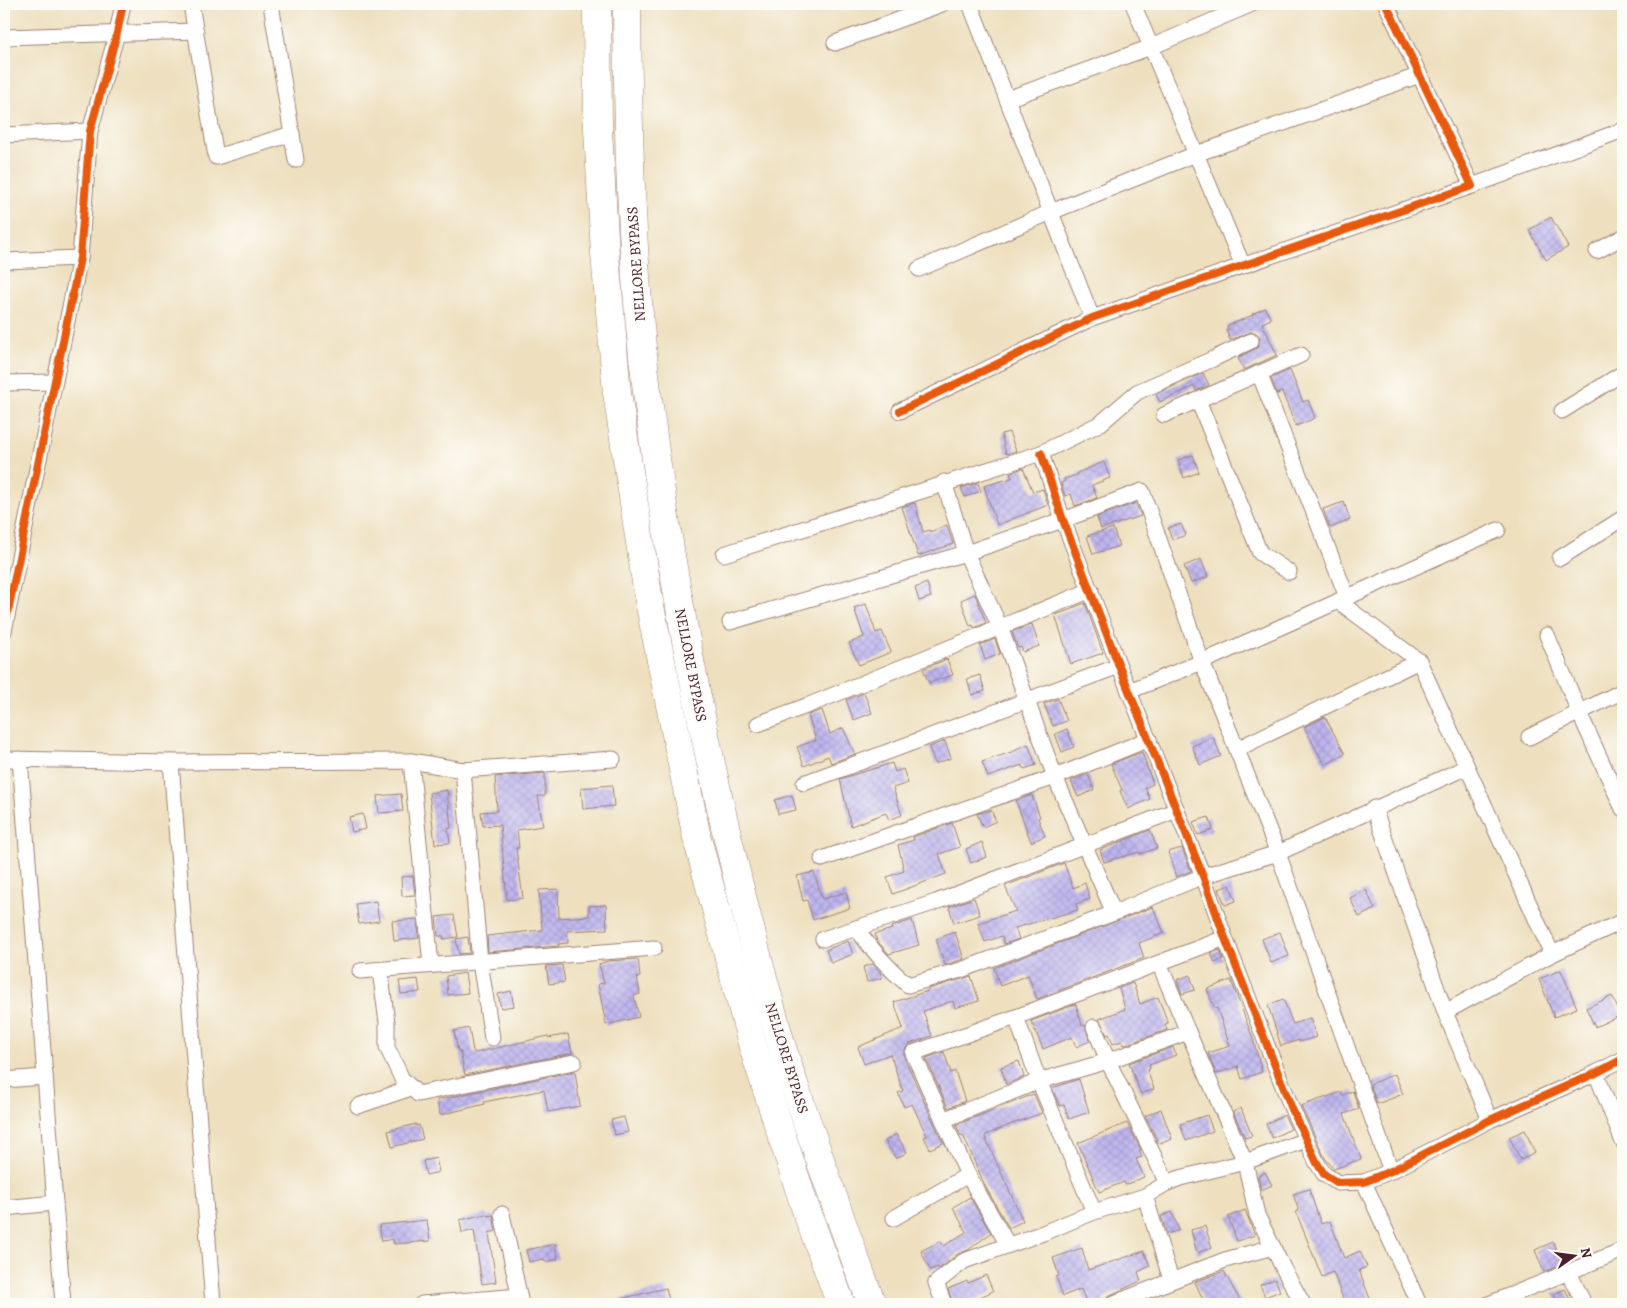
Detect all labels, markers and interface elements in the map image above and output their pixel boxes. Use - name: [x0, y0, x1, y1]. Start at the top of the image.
- street label: NELLORE BYPASS: [622, 206, 650, 322]
- street label: NELLORE BYPASS: [670, 606, 712, 724]
- street label: NELLORE BYPASS: [761, 1000, 813, 1116]
- north arrow: [1550, 1230, 1600, 1280]
- text: N: [1576, 1246, 1597, 1260]

